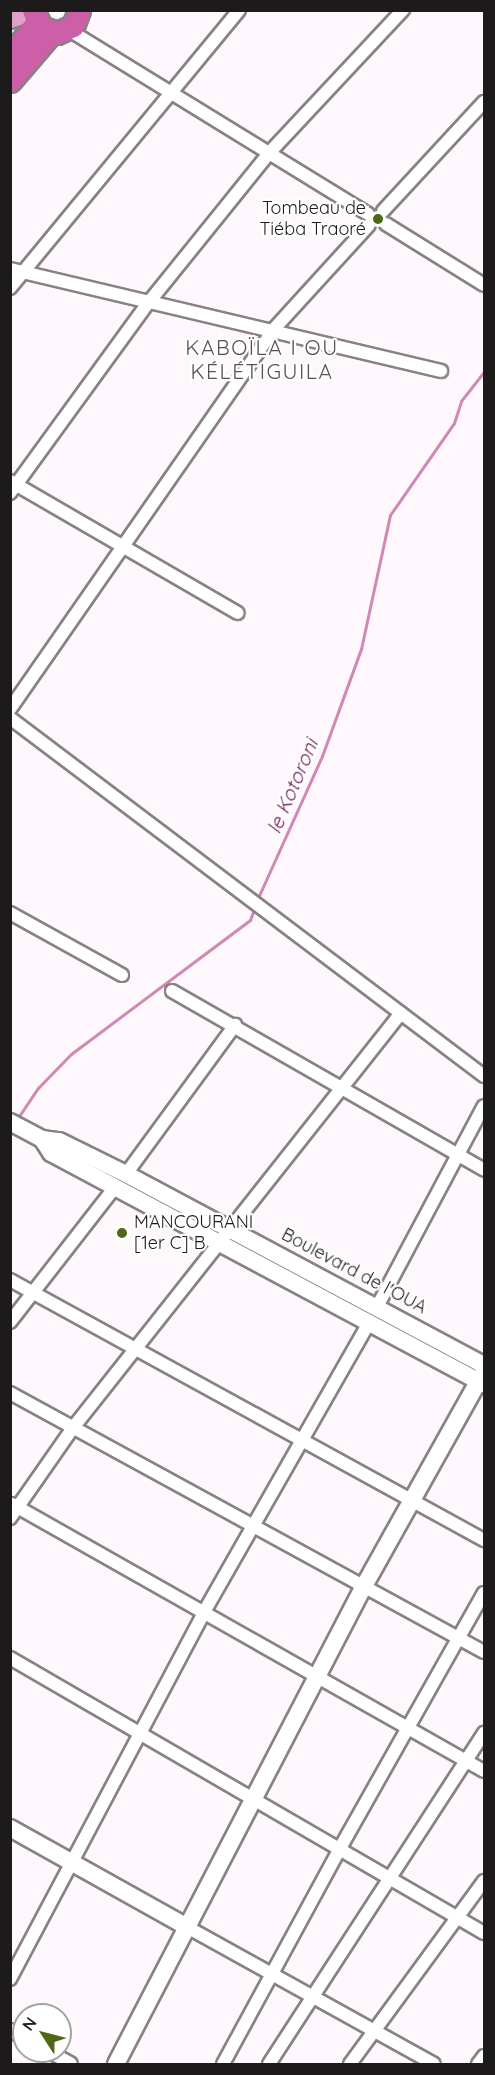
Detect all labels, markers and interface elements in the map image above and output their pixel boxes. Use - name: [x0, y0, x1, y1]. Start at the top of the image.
- place label: Tombeau de Tiéba Traoré: [259, 198, 366, 240]
- marker: Tombeau de Tiéba Traoré: [371, 212, 385, 226]
- district label: KABOÏLA I OU KÉLÉTIGUILA: [185, 334, 339, 384]
- water label: le Kotoroni: [261, 735, 323, 837]
- place label: MANCOURANI [1er C] B: [134, 1212, 253, 1254]
- street label: Boulevard de l'OUA: [278, 1224, 430, 1318]
- marker: MANCOURANI [1er C] B: [115, 1226, 129, 1240]
- north arrow: [12, 2003, 72, 2063]
- text: N: [18, 2013, 41, 2034]

